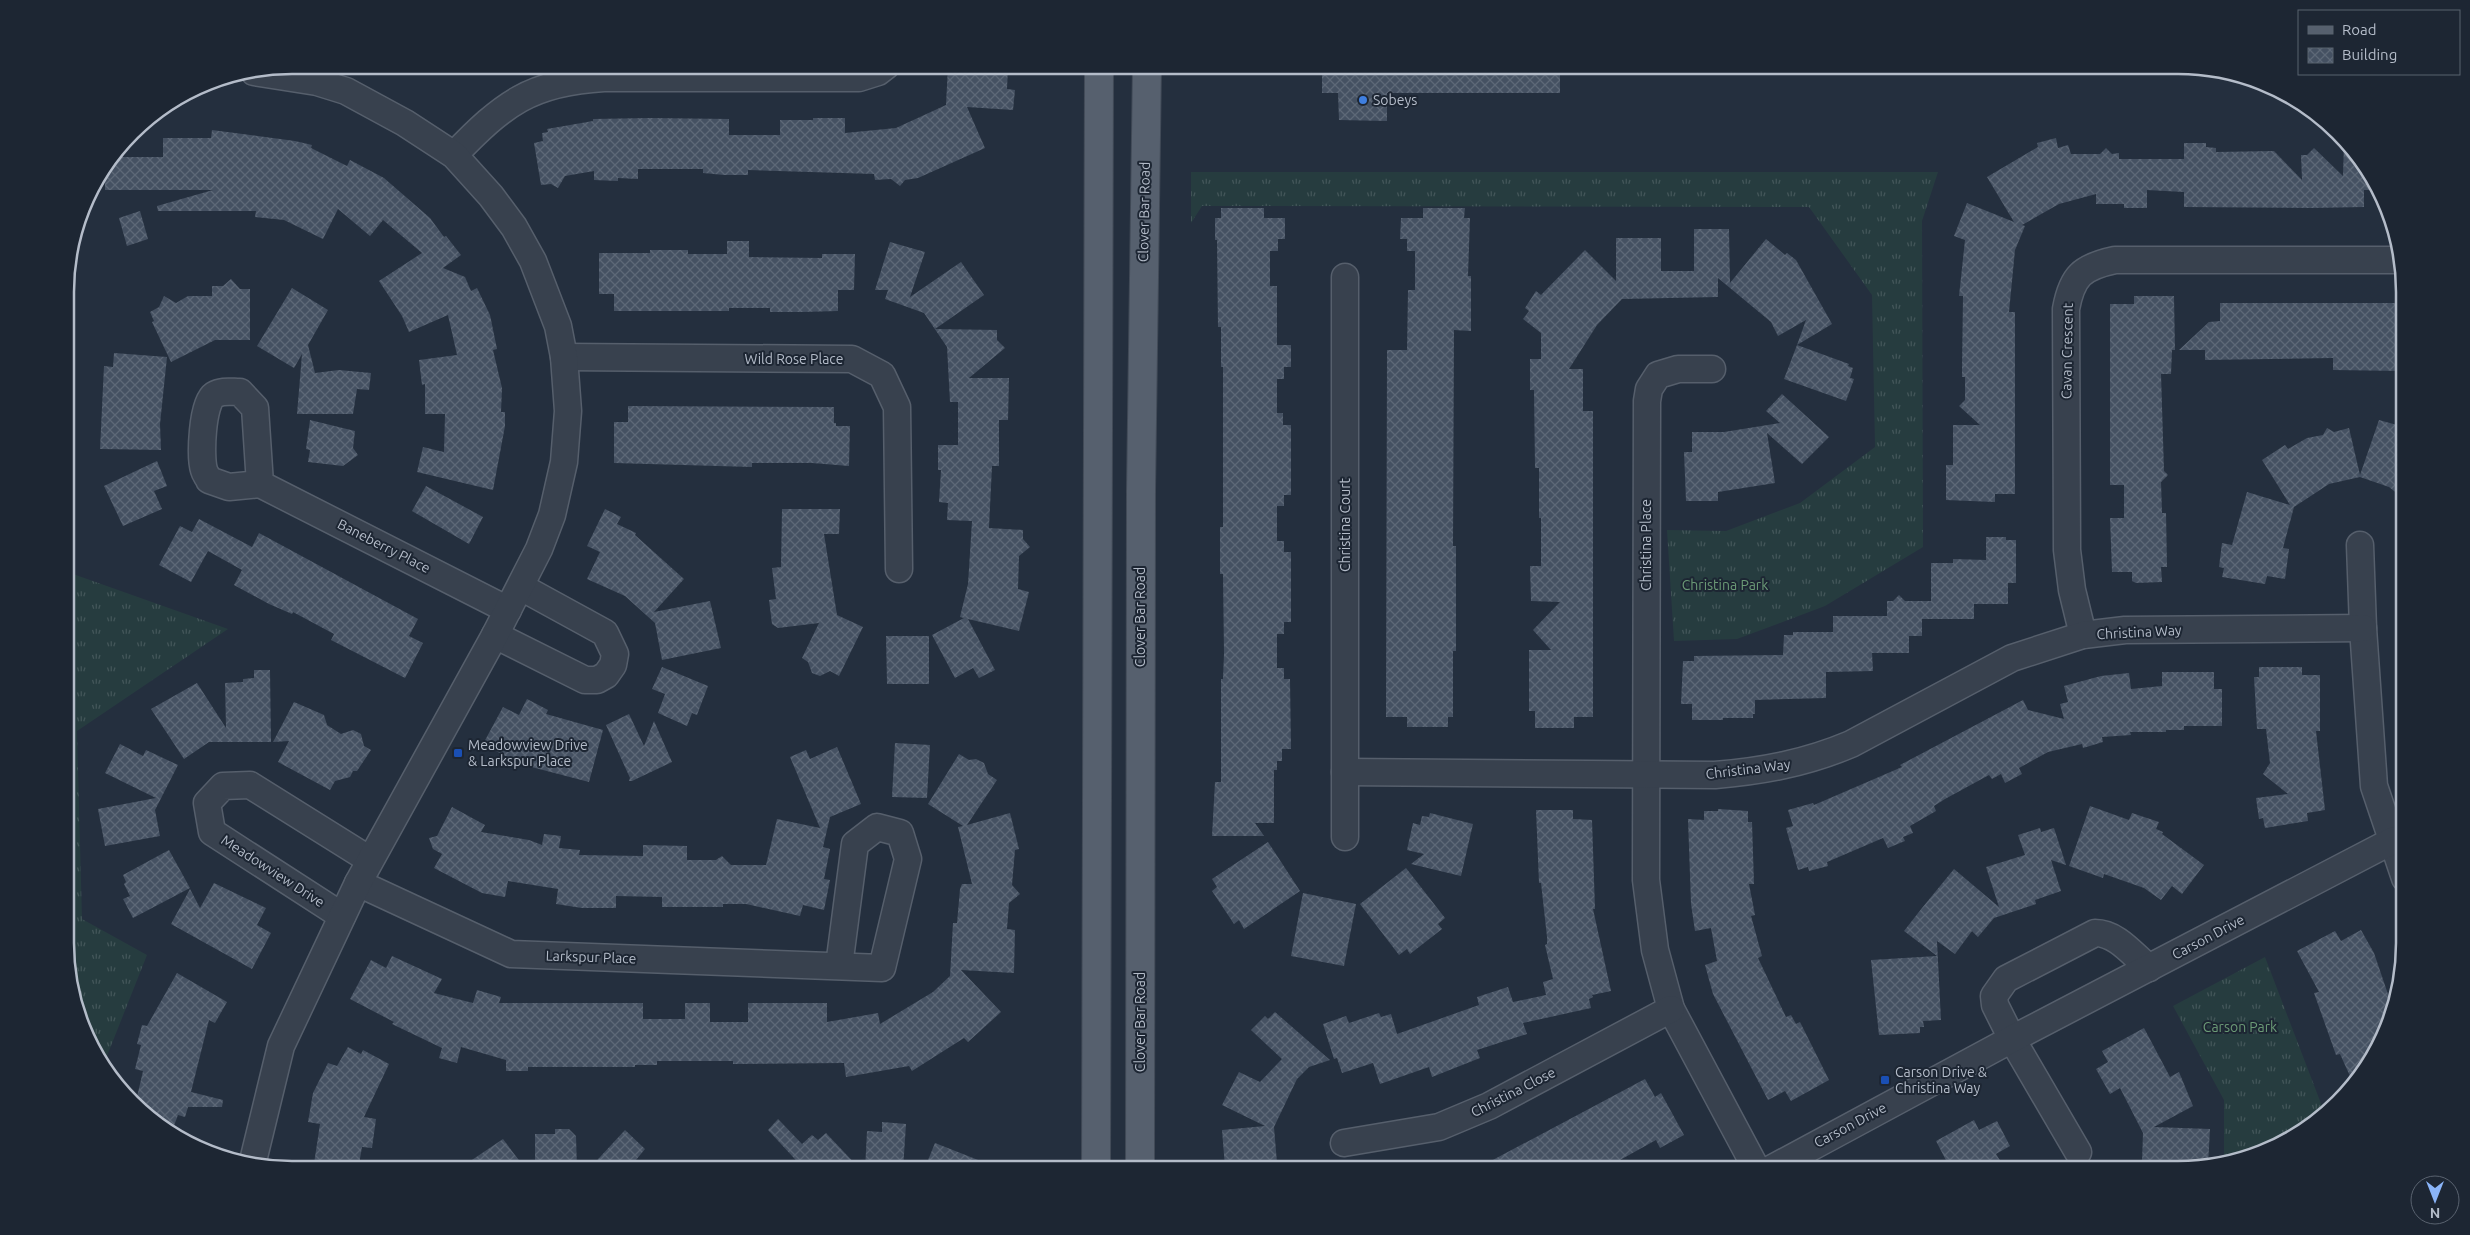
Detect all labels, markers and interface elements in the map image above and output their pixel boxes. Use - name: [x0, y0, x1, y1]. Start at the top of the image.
- legend: [2298, 10, 2460, 75]
- text: Road: [2342, 21, 2377, 38]
- text: Building: [2342, 46, 2397, 63]
- place label: Sobeys: [1373, 92, 1417, 108]
- marker: Sobeys: [1357, 94, 1369, 106]
- street label: Clover Bar Road: [1135, 162, 1153, 262]
- street label: Cavan Crescent: [2058, 302, 2076, 399]
- street label: Wild Rose Place: [744, 351, 844, 367]
- street label: Christina Court: [1337, 477, 1353, 572]
- street label: Christina Place: [1638, 499, 1654, 591]
- street label: Baneberry Place: [335, 516, 433, 576]
- street label: Clover Bar Road: [1132, 567, 1148, 667]
- park label: Christina Park: [1682, 577, 1768, 593]
- street label: Christina Way: [2096, 622, 2182, 642]
- place label: Meadowview Drive & Larkspur Place: [468, 737, 588, 769]
- marker: Meadowview Drive & Larkspur Place: [452, 747, 464, 759]
- street label: Christina Way: [1705, 756, 1792, 782]
- street label: Meadowview Drive: [218, 832, 328, 910]
- street label: Carson Drive: [2169, 911, 2247, 963]
- street label: Larkspur Place: [545, 947, 637, 967]
- street label: Clover Bar Road: [1132, 972, 1148, 1072]
- park label: Carson Park: [2203, 1019, 2277, 1035]
- street label: Christina Close: [1468, 1064, 1558, 1120]
- place label: Carson Drive & Christina Way: [1895, 1064, 1988, 1096]
- marker: Carson Drive & Christina Way: [1879, 1074, 1891, 1086]
- street label: Carson Drive: [1811, 1099, 1889, 1151]
- north arrow: [2410, 1175, 2460, 1225]
- text: N: [2430, 1205, 2440, 1221]

